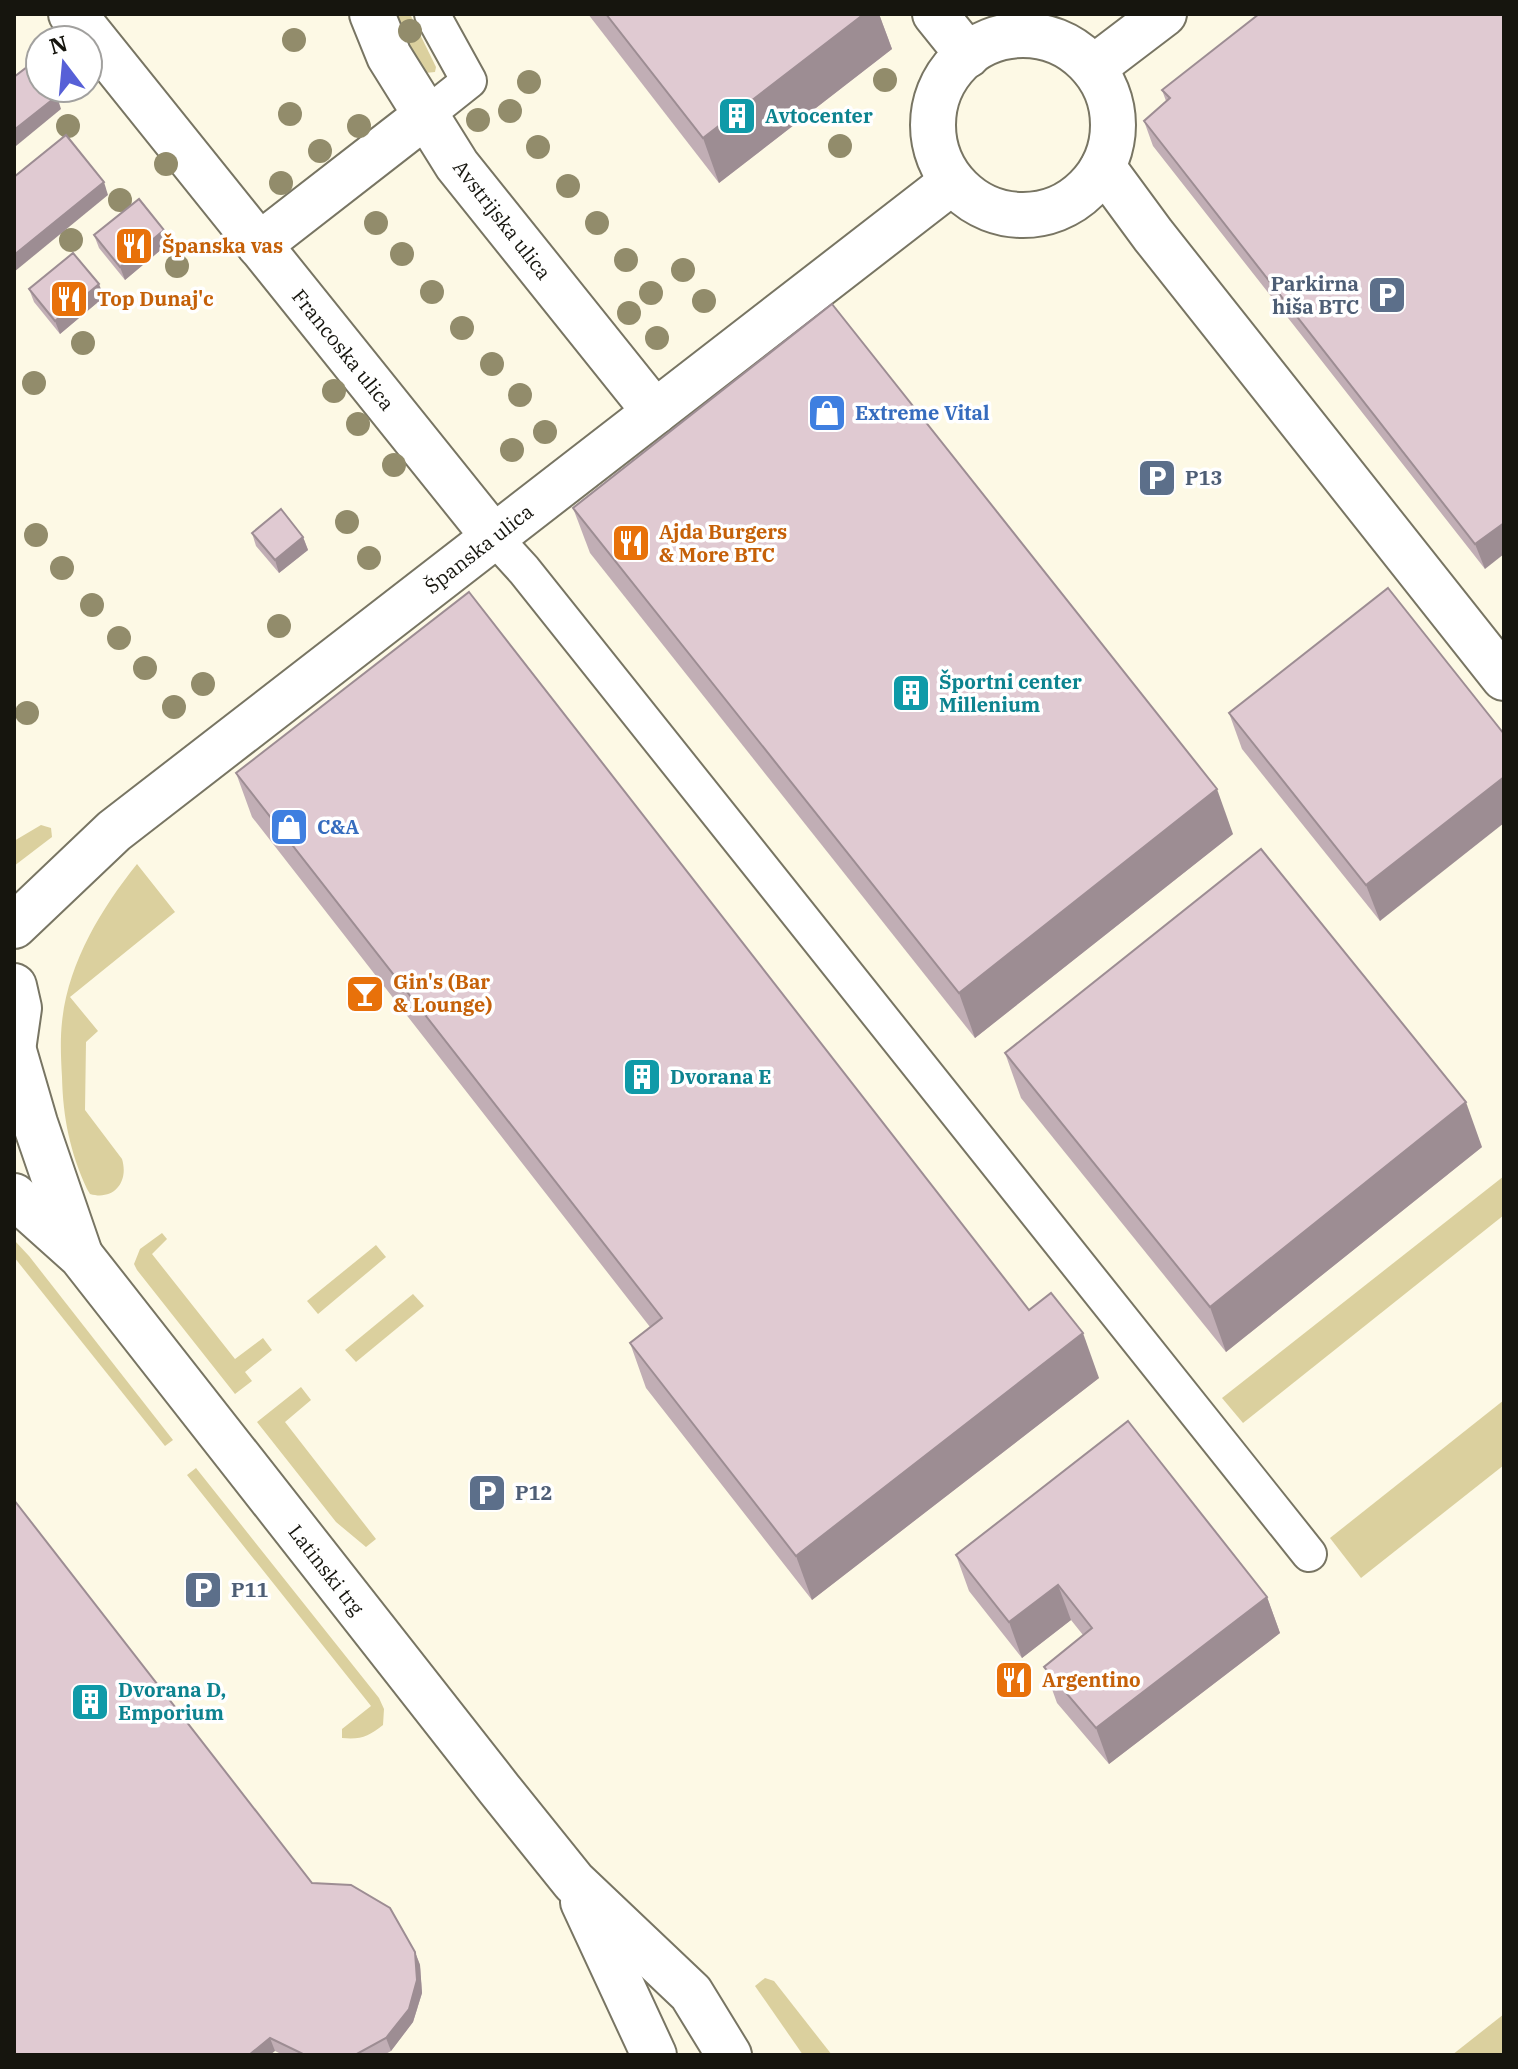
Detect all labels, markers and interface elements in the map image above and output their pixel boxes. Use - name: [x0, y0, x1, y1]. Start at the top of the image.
- north arrow: [24, 24, 104, 104]
- text: N: [46, 28, 71, 61]
- building icon: Avtocenter: [716, 95, 758, 137]
- place label: Avtocenter: [765, 102, 873, 129]
- street label: Avstrijska ulica: [447, 154, 558, 285]
- restaurant icon: Španska vas: [113, 225, 155, 267]
- place label: Španska vas: [162, 232, 283, 259]
- place label: Parkirna hiša BTC: [1271, 270, 1359, 320]
- parking icon: Parkirna hiša BTC: [1366, 274, 1408, 316]
- restaurant icon: Top Dunaj'c: [48, 278, 90, 320]
- street label: Francoska ulica: [286, 283, 401, 416]
- place label: Top Dunaj'c: [97, 285, 214, 312]
- shop icon: Extreme Vital: [806, 392, 848, 434]
- place label: Extreme Vital: [855, 399, 990, 426]
- parking icon: P13: [1136, 457, 1178, 499]
- place label: P13: [1185, 464, 1223, 491]
- street label: Španska ulica: [419, 498, 539, 599]
- place label: Ajda Burgers & More BTC: [659, 518, 787, 568]
- restaurant icon: Ajda Burgers & More BTC: [610, 522, 652, 564]
- place label: Športni center Millenium: [939, 668, 1082, 718]
- building icon: Športni center Millenium: [890, 672, 932, 714]
- shop icon: C&A: [268, 806, 310, 848]
- place label: C&A: [317, 813, 359, 840]
- place label: Gin's (Bar & Lounge): [393, 968, 492, 1018]
- bar icon: Gin's (Bar & Lounge): [344, 973, 386, 1015]
- building icon: Dvorana E: [621, 1056, 663, 1098]
- place label: Dvorana E: [670, 1063, 771, 1090]
- parking icon: P12: [466, 1472, 508, 1514]
- place label: P12: [515, 1479, 553, 1506]
- street label: Latinski trg: [283, 1519, 370, 1621]
- parking icon: P11: [182, 1569, 224, 1611]
- place label: P11: [231, 1576, 269, 1603]
- restaurant icon: Argentino: [993, 1659, 1035, 1701]
- place label: Argentino: [1042, 1666, 1141, 1693]
- place label: Dvorana D, Emporium: [118, 1676, 226, 1726]
- building icon: Dvorana D, Emporium: [69, 1681, 111, 1723]

